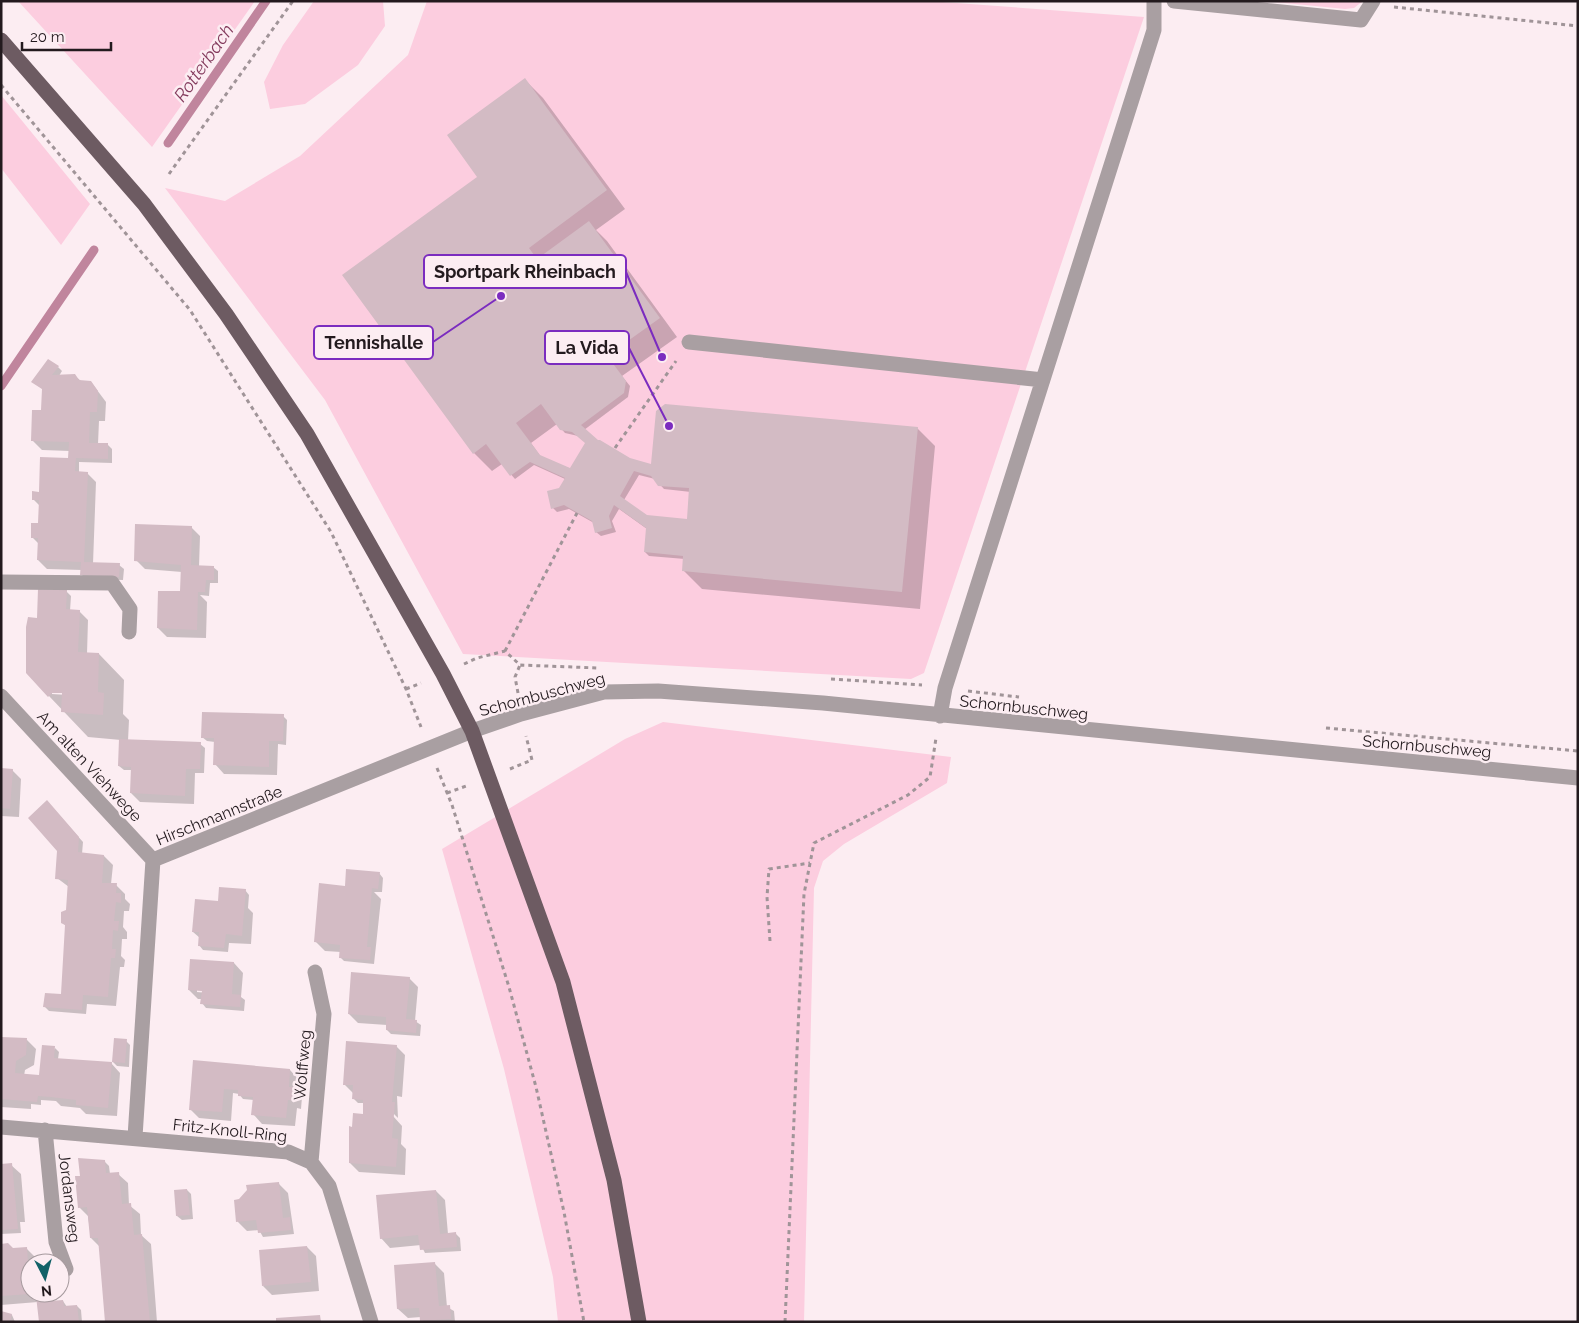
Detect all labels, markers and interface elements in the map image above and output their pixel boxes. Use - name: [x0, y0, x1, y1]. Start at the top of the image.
- scale bar: [22, 20, 111, 52]
- water label: Rotterbach: [169, 20, 238, 105]
- text: 20 m: [30, 28, 65, 46]
- callout: Sportpark Rheinbach: [424, 255, 626, 288]
- text: Sportpark Rheinbach: [434, 261, 616, 282]
- callout: Tennishalle: [314, 326, 433, 359]
- callout: La Vida: [545, 331, 629, 364]
- text: Tennishalle: [325, 332, 424, 353]
- text: La Vida: [555, 337, 619, 358]
- street label: Schornbuschweg: [477, 669, 607, 720]
- street label: Schornbuschweg: [959, 691, 1089, 724]
- street label: Am alten Viehwege: [33, 707, 146, 826]
- street label: Schornbuschweg: [1362, 731, 1492, 762]
- street label: Hirschmannstraße: [153, 781, 285, 849]
- street label: Wolffweg: [290, 1029, 315, 1101]
- street label: Fritz-Knoll-Ring: [172, 1115, 288, 1146]
- street label: Jordansweg: [55, 1152, 84, 1244]
- north arrow: [20, 1253, 70, 1303]
- text: N: [40, 1282, 53, 1299]

